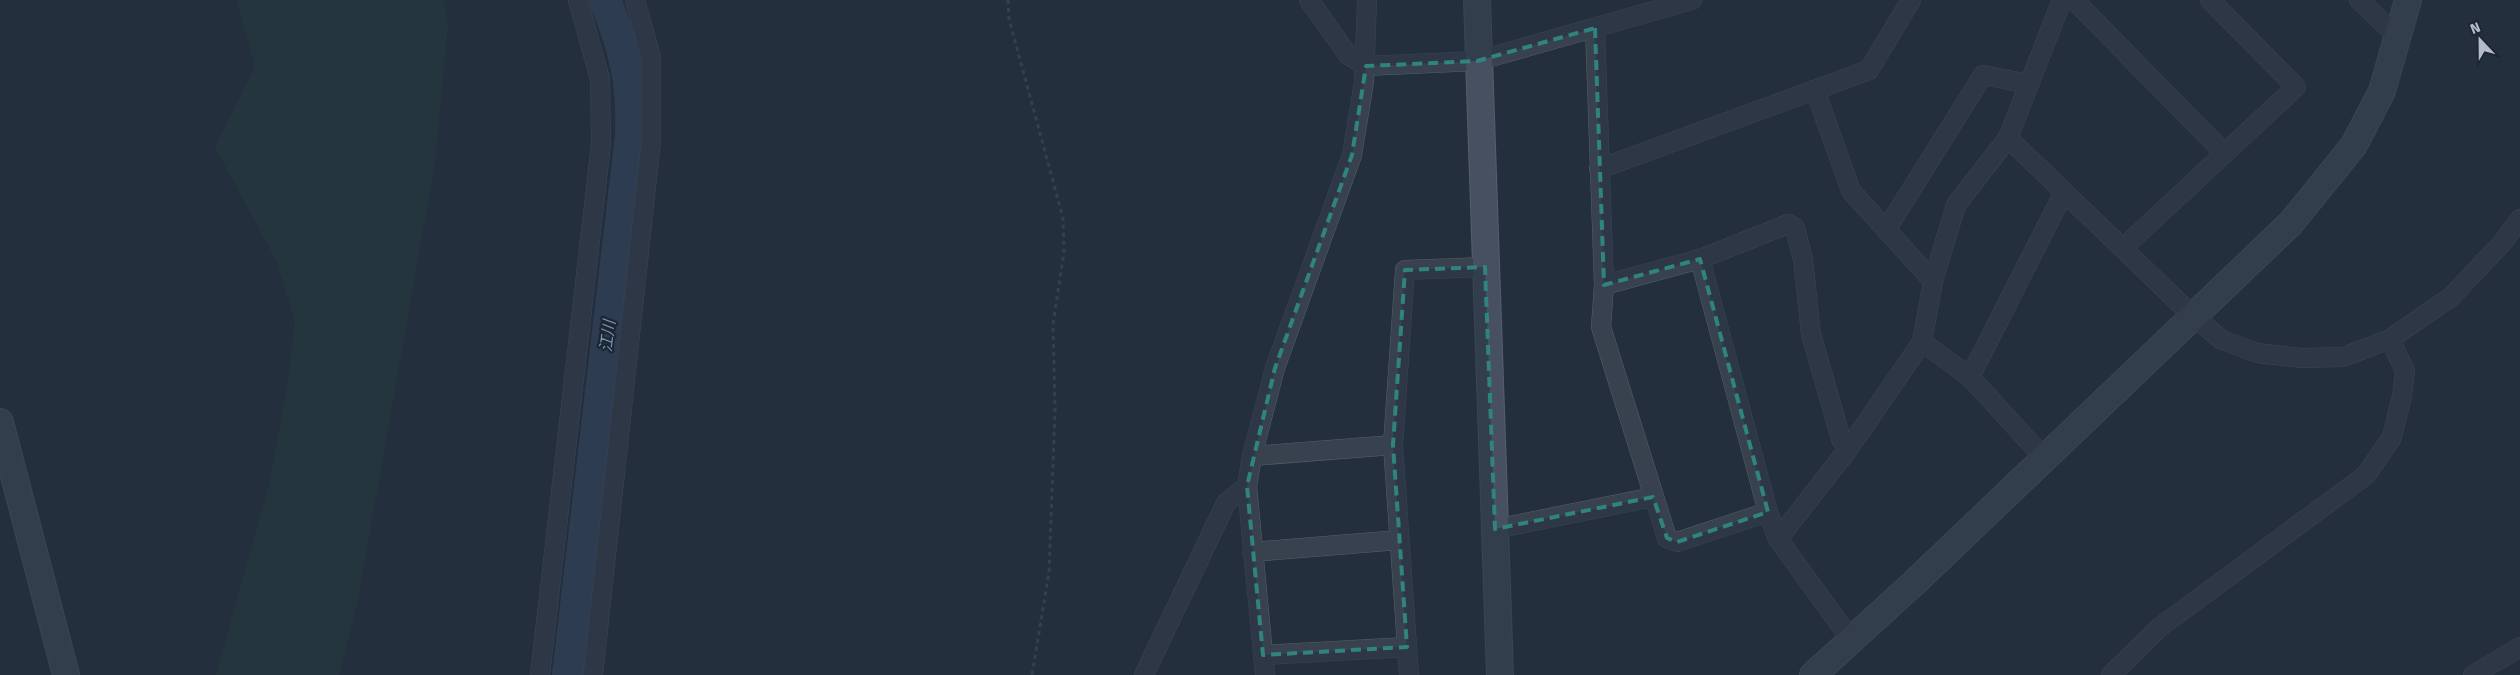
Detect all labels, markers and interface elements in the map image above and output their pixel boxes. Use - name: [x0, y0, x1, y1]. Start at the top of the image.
- north arrow: [2455, 15, 2505, 65]
- text: N: [2468, 19, 2483, 38]
- water label: 江川: [596, 317, 619, 353]

